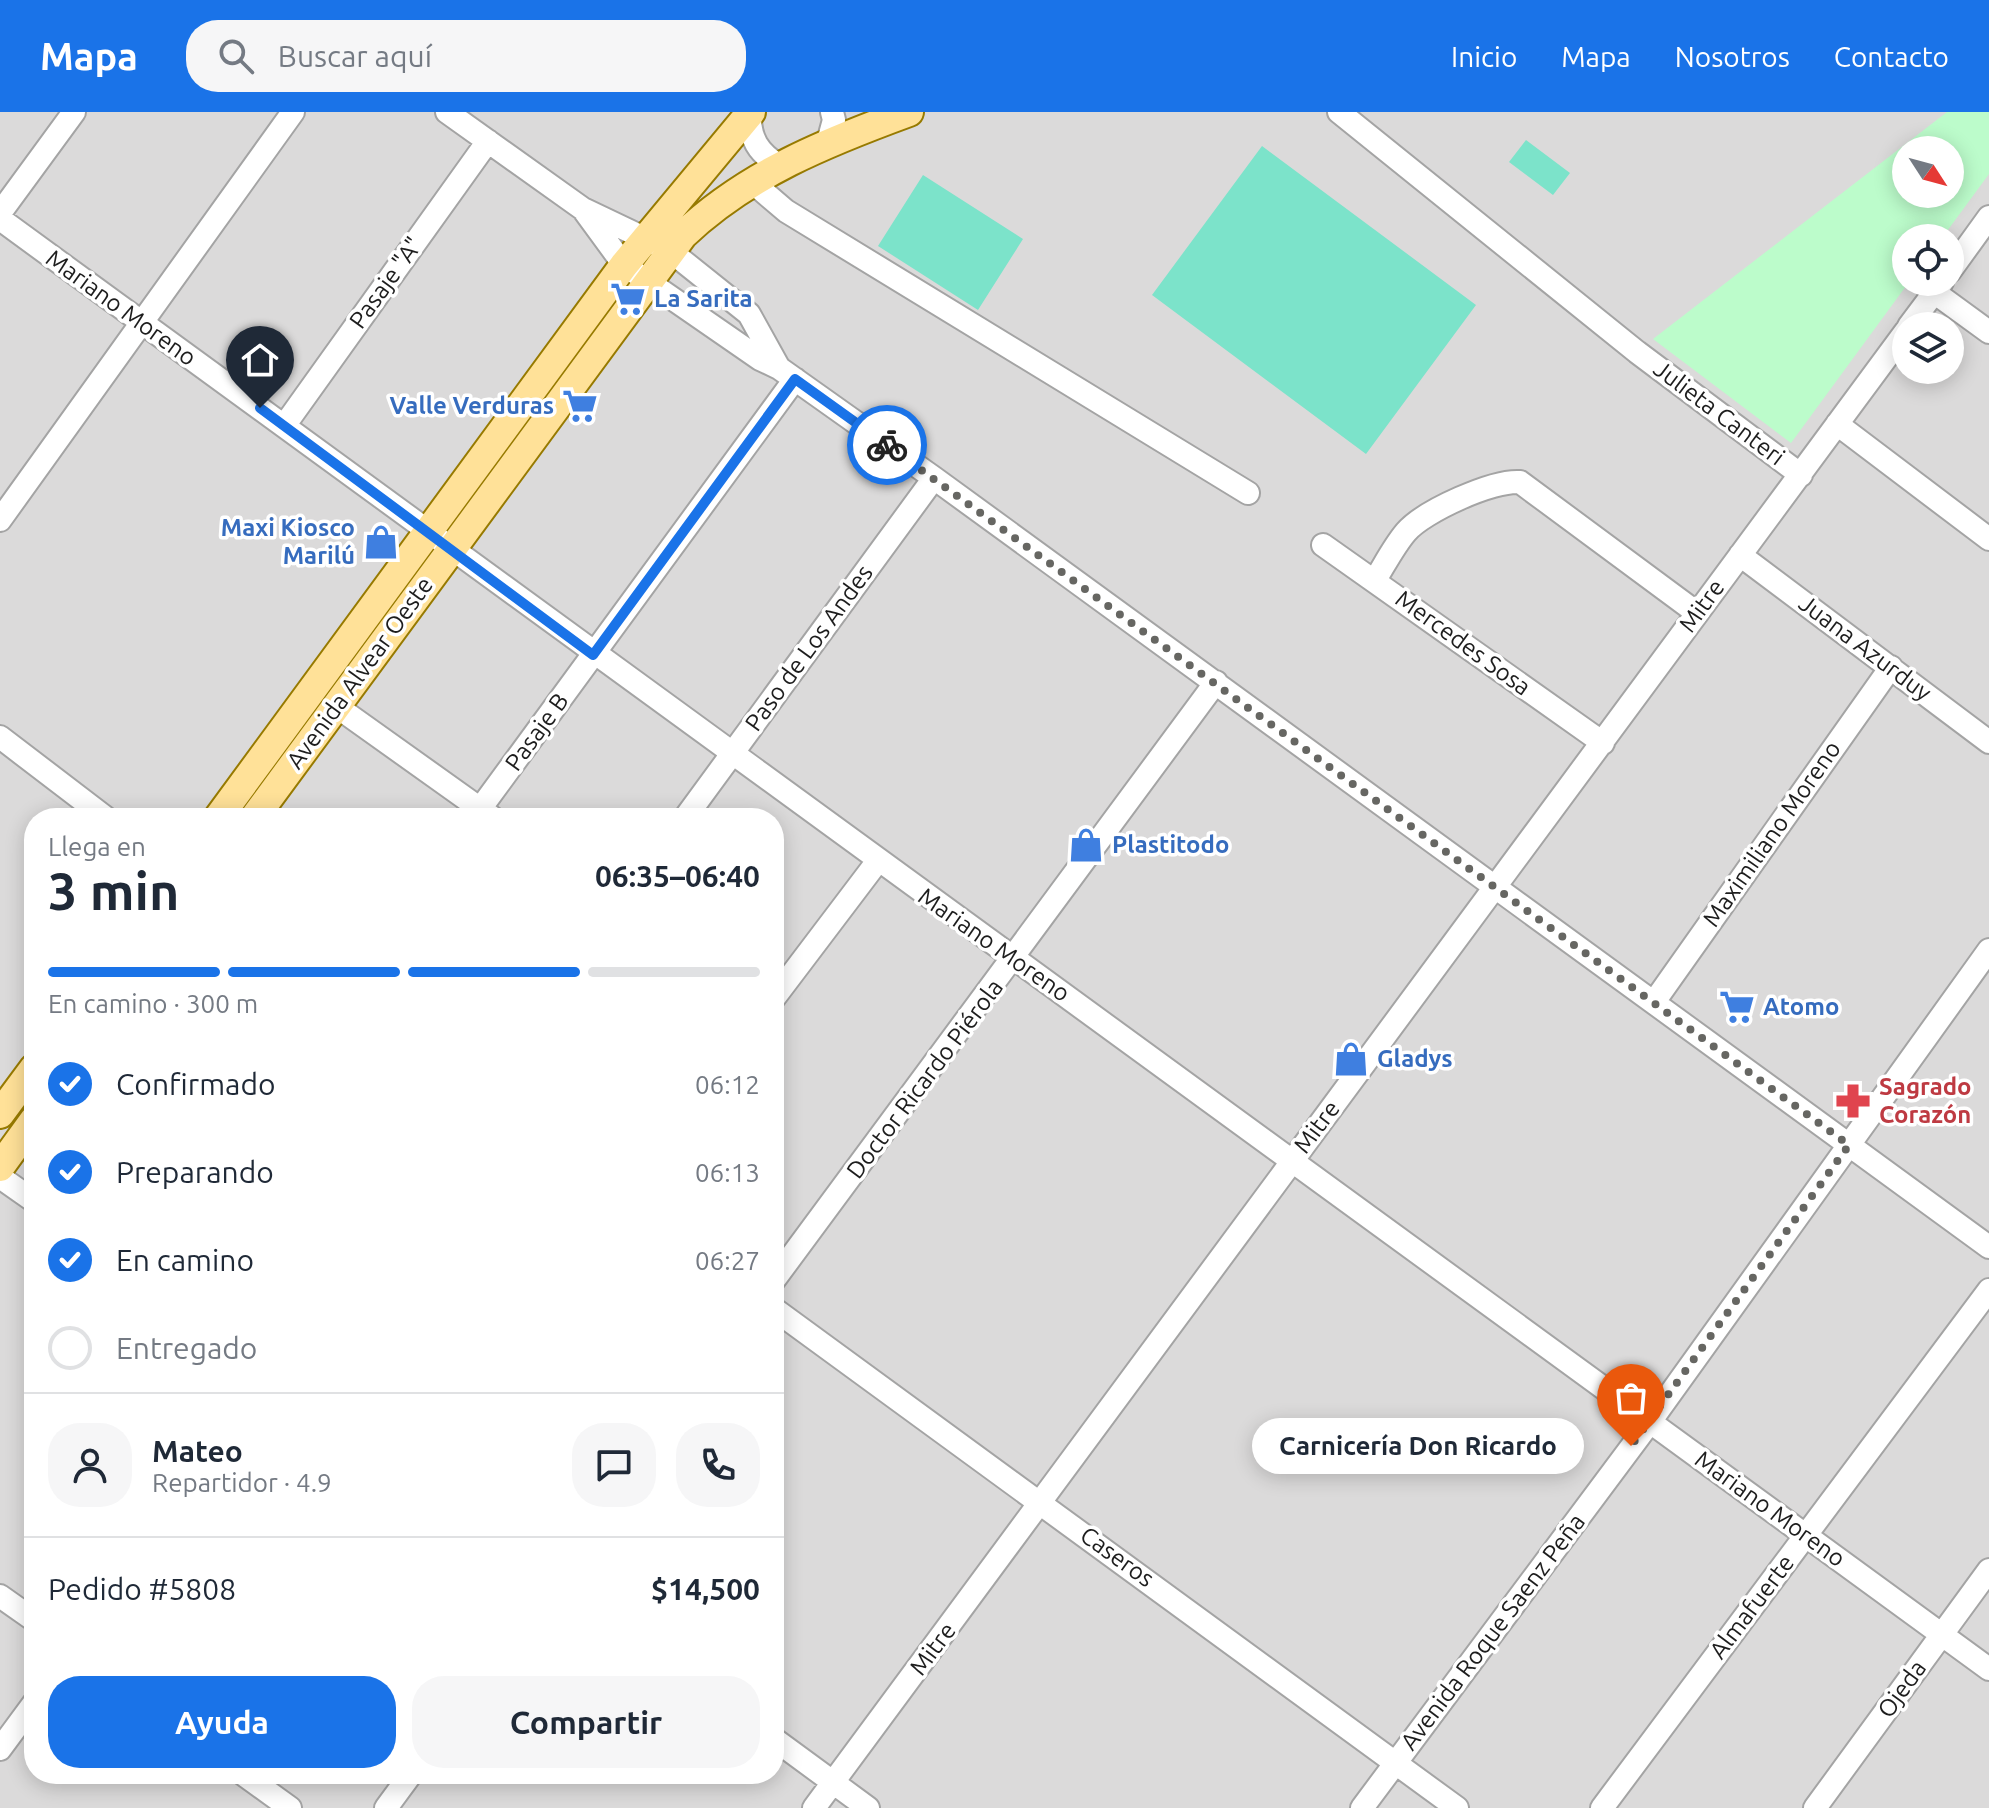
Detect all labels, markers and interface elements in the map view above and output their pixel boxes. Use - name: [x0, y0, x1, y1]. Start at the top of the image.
- search box: [186, 20, 746, 92]
- icon: search: [214, 34, 258, 78]
- text: Mapa: [40, 35, 138, 77]
- text: Buscar aquí: [278, 39, 432, 73]
- text: Inicio: [1451, 41, 1517, 72]
- text: Mapa: [1561, 41, 1631, 72]
- text: Nosotros: [1675, 41, 1790, 72]
- text: Contacto: [1834, 41, 1949, 72]
- north arrow: [1892, 136, 1964, 208]
- map controls: [1892, 136, 1964, 384]
- button: locate: [1892, 224, 1964, 296]
- street label: Pasaje "A": [344, 232, 428, 333]
- street label: Mariano Moreno: [41, 244, 201, 371]
- supermarket icon: La Sarita: [609, 280, 647, 318]
- place label: La Sarita: [654, 285, 753, 312]
- button: layers: [1892, 312, 1964, 384]
- pin: [226, 326, 294, 408]
- icon: home: [238, 338, 282, 382]
- street label: Julieta Canteri: [1649, 355, 1790, 470]
- supermarket icon: Valle Verduras: [561, 387, 599, 425]
- place label: Valle Verduras: [389, 392, 554, 419]
- courier: [847, 405, 927, 485]
- icon: bike: [865, 423, 909, 467]
- place label: Maxi Kiosco Marilú: [221, 514, 355, 569]
- shop icon: Maxi Kiosco Marilú: [362, 523, 400, 561]
- street label: Paso de Los Andes: [739, 560, 878, 736]
- street label: Avenida Alvear Oeste: [281, 572, 438, 774]
- street label: Mitre: [1673, 574, 1730, 637]
- street label: Mercedes Sosa: [1391, 585, 1536, 701]
- street label: Juana Azurduy: [1794, 589, 1937, 706]
- street label: Pasaje B: [500, 688, 574, 776]
- street label: Maximiliano Moreno: [1697, 736, 1846, 932]
- shop icon: Plastitodo: [1067, 826, 1105, 864]
- place label: Plastitodo: [1112, 831, 1229, 858]
- text: Llega en: [48, 832, 146, 861]
- text: 06:35–06:40: [595, 859, 760, 893]
- text: 3 min: [48, 862, 179, 920]
- street label: Mariano Moreno: [913, 882, 1075, 1007]
- street label: Doctor Ricardo Piérola: [841, 974, 1008, 1184]
- supermarket icon: Atomo: [1718, 988, 1756, 1026]
- text: En camino · 300 m: [48, 989, 258, 1018]
- place label: Atomo: [1763, 993, 1839, 1020]
- shop icon: Gladys: [1332, 1040, 1370, 1078]
- place label: Gladys: [1377, 1045, 1453, 1072]
- icon: check: [48, 1062, 92, 1106]
- text: Confirmado: [116, 1067, 276, 1101]
- text: 06:12: [695, 1070, 760, 1099]
- place label: Sagrado Corazón: [1879, 1073, 1972, 1128]
- pharmacy icon: Sagrado Corazón: [1834, 1082, 1872, 1120]
- street label: Mitre: [1288, 1095, 1345, 1158]
- icon: check: [48, 1150, 92, 1194]
- text: Preparando: [116, 1155, 274, 1189]
- text: 06:13: [695, 1158, 760, 1187]
- icon: check: [48, 1238, 92, 1282]
- text: En camino: [116, 1243, 254, 1277]
- text: 06:27: [695, 1246, 760, 1275]
- text: Entregado: [116, 1331, 257, 1365]
- pin: [1597, 1364, 1665, 1446]
- icon: bag: [1609, 1376, 1653, 1420]
- callout: Carnicería Don Ricardo: [1251, 1418, 1583, 1474]
- button: person: [48, 1423, 132, 1507]
- button: chat: [572, 1423, 656, 1507]
- button: phone: [676, 1423, 760, 1507]
- text: Carnicería Don Ricardo: [1279, 1431, 1557, 1460]
- text: Mateo: [152, 1434, 243, 1468]
- street label: Mariano Moreno: [1690, 1445, 1850, 1572]
- text: Repartidor · 4.9: [152, 1468, 332, 1497]
- street label: Avenida Roque Saenz Peña: [1395, 1508, 1590, 1755]
- street label: Caseros: [1075, 1521, 1159, 1592]
- street label: Almafuerte: [1704, 1550, 1799, 1664]
- text: Pedido #5808: [48, 1572, 236, 1606]
- text: $14,500: [651, 1572, 760, 1606]
- street label: Mitre: [904, 1617, 961, 1680]
- street label: Ojeda: [1872, 1655, 1931, 1723]
- button: Ayuda: [48, 1676, 396, 1768]
- button: Compartir: [412, 1676, 760, 1768]

